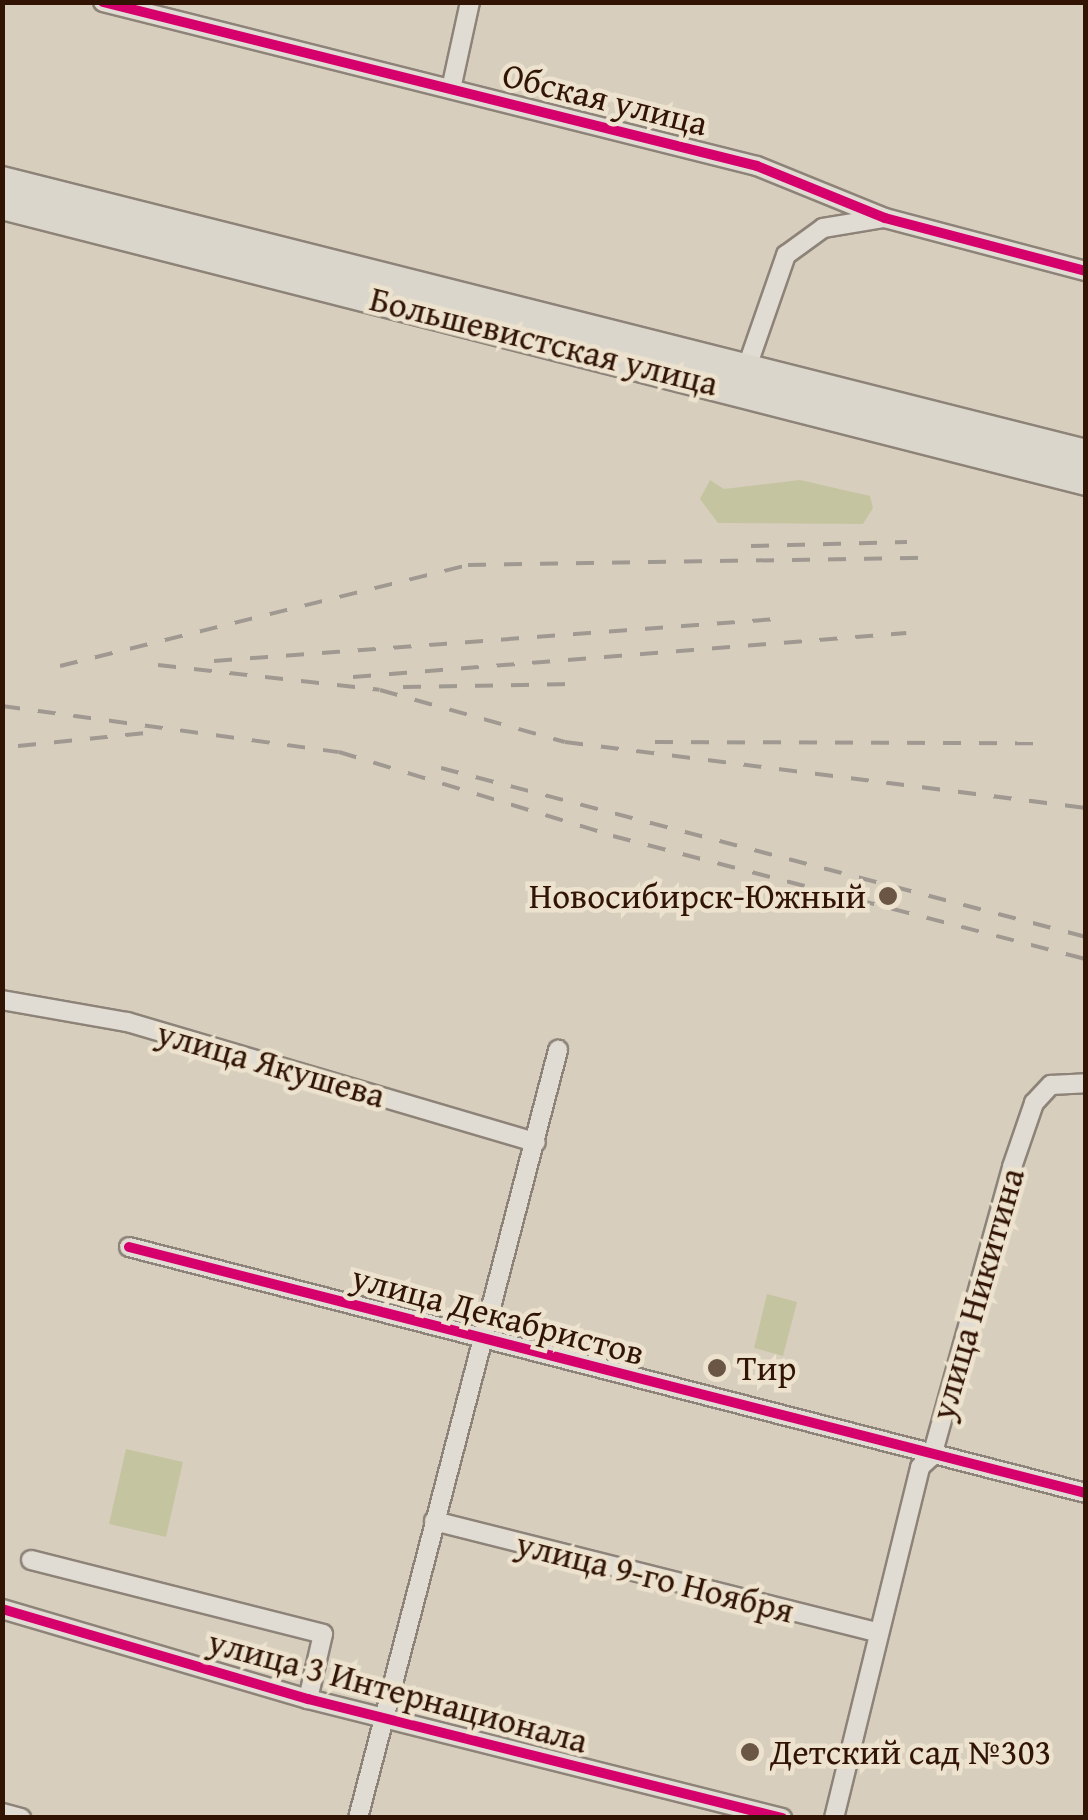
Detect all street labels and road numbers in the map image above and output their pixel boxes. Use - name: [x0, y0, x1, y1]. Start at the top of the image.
- street label: Обская улица: [498, 53, 712, 145]
- street label: Большевистская улица: [366, 277, 722, 405]
- street label: улица Якушева: [152, 1011, 390, 1117]
- street label: улица Никитина: [921, 1163, 1033, 1425]
- street label: улица Декабристов: [347, 1256, 649, 1374]
- street label: улица 9-го Ноября: [512, 1522, 798, 1632]
- street label: улица 3 Интернационала: [204, 1620, 592, 1762]

